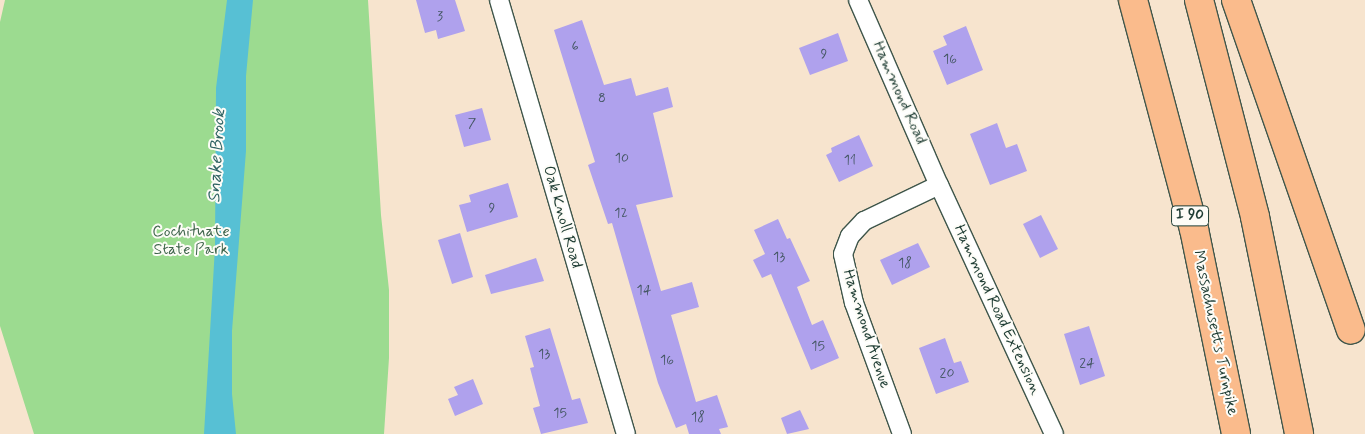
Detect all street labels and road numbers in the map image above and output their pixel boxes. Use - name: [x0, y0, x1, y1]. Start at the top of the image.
- street label: Hammond Road: [868, 39, 930, 147]
- street label: Oak Knoll Road: [539, 166, 585, 268]
- road number: I 90: [1170, 204, 1210, 228]
- street label: Hammond Road Extension: [949, 222, 1045, 398]
- street label: Massachusetts Turnpike: [1188, 249, 1242, 417]
- street label: Hammond Avenue: [837, 265, 895, 393]

